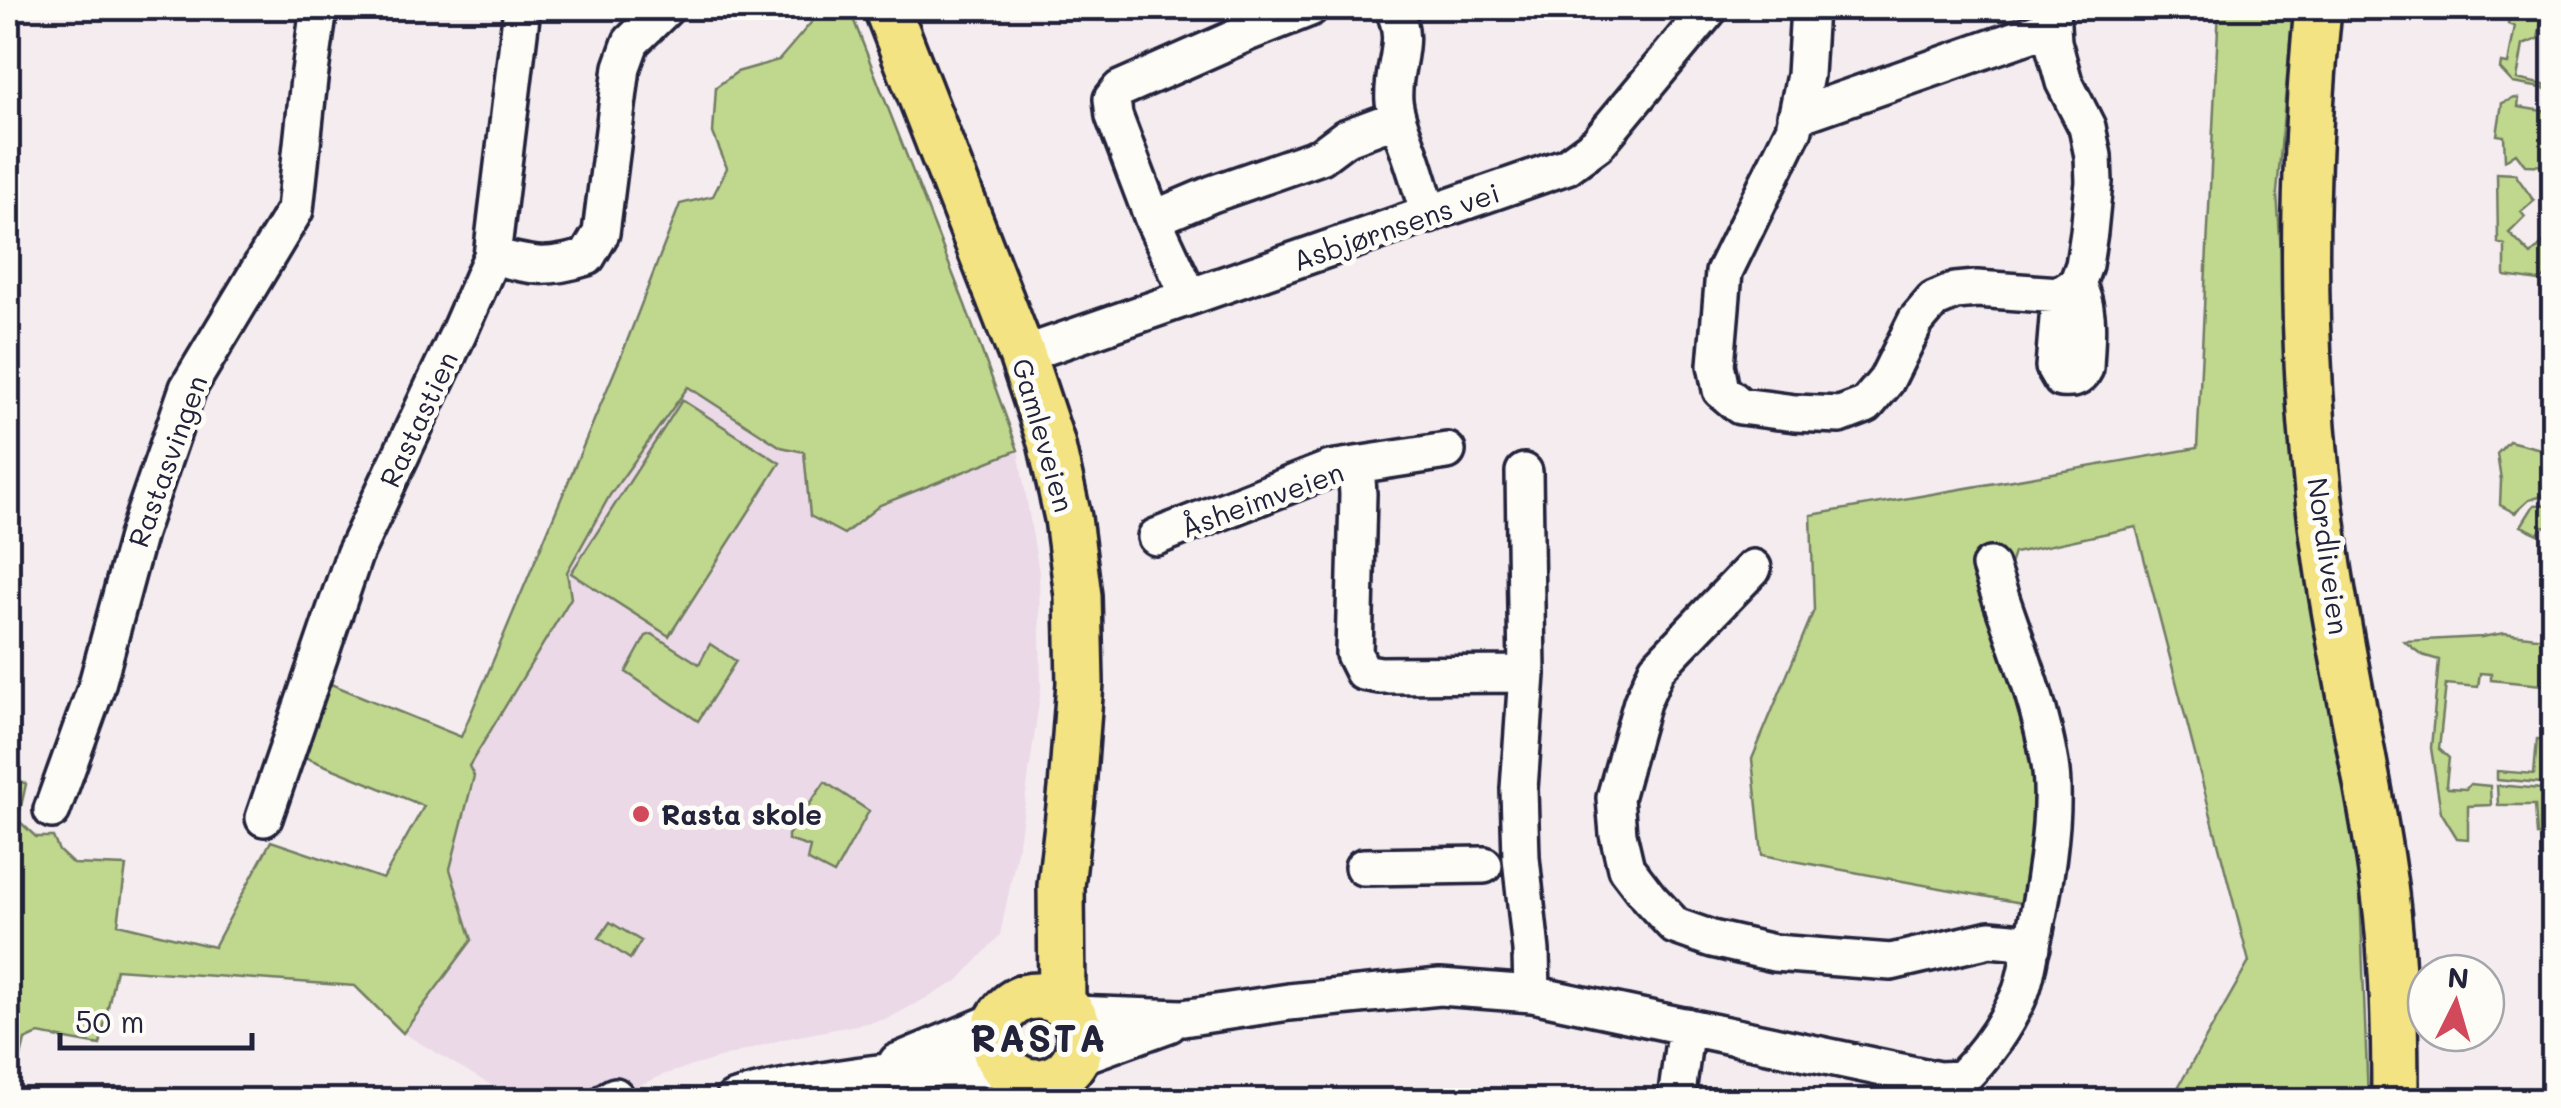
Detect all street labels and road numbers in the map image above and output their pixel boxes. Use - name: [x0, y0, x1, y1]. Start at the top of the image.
- street label: Asbjørnsens vei: [1288, 174, 1504, 278]
- street label: Rastastien: [371, 345, 465, 493]
- street label: Gamleveien: [1005, 354, 1083, 516]
- street label: Rastasvingen: [119, 370, 215, 552]
- street label: Åsheimveien: [1176, 453, 1348, 545]
- street label: Nordliveien: [2300, 475, 2358, 637]

